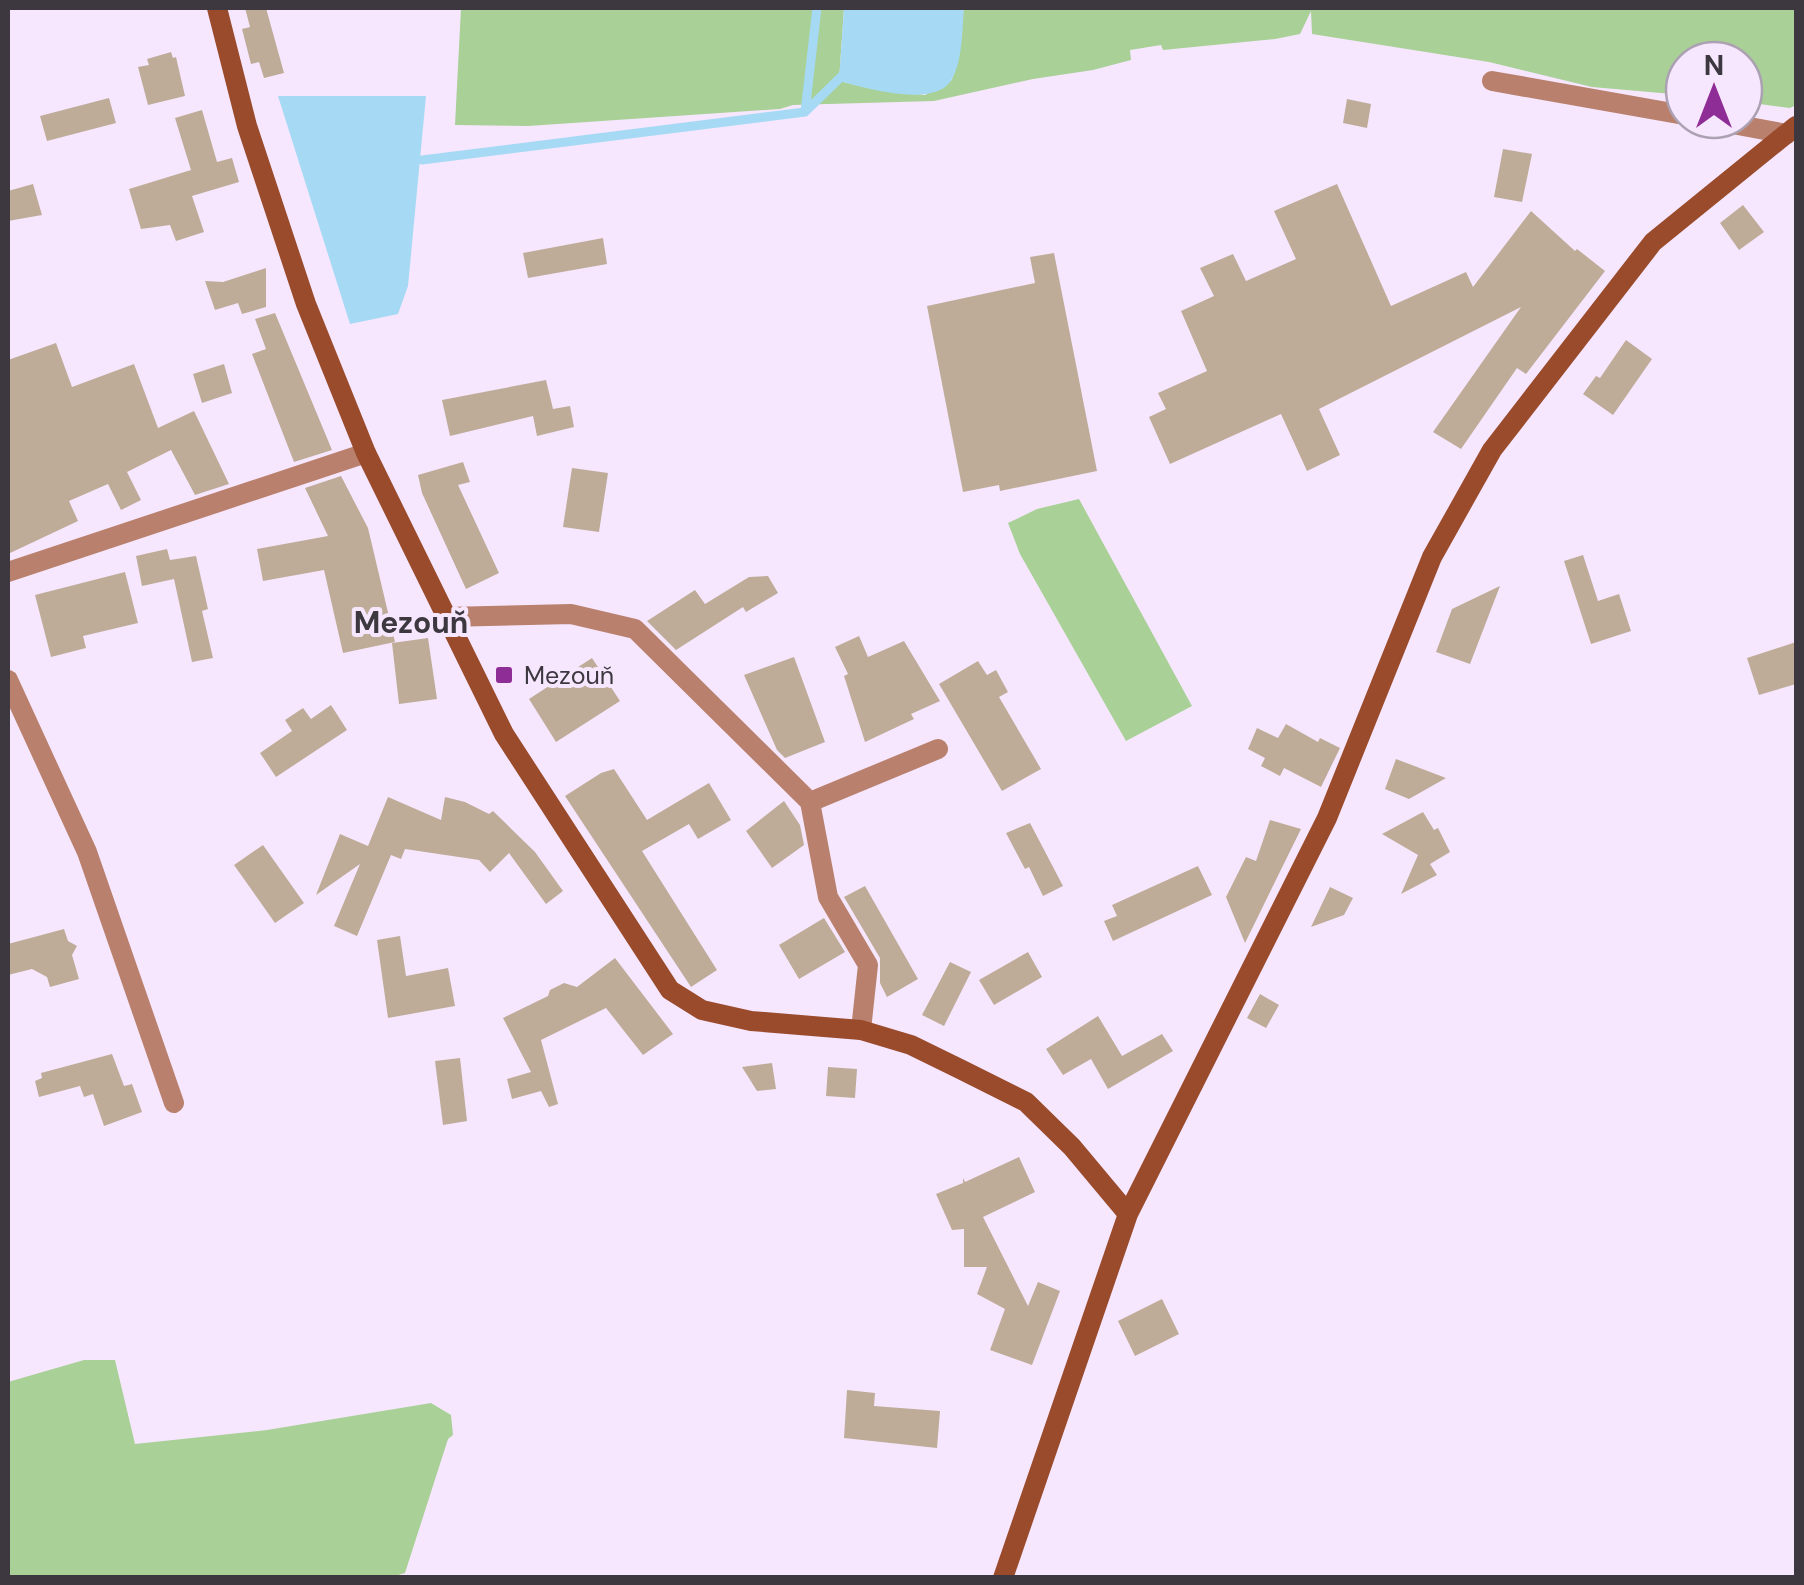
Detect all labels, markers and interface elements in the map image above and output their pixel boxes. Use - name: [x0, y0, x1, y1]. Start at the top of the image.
- north arrow: [1664, 40, 1764, 140]
- text: N: [1704, 47, 1724, 84]
- district label: Mezouň: [354, 603, 468, 642]
- place label: Mezouň: [524, 659, 614, 692]
- marker: Mezouň: [493, 664, 515, 686]

